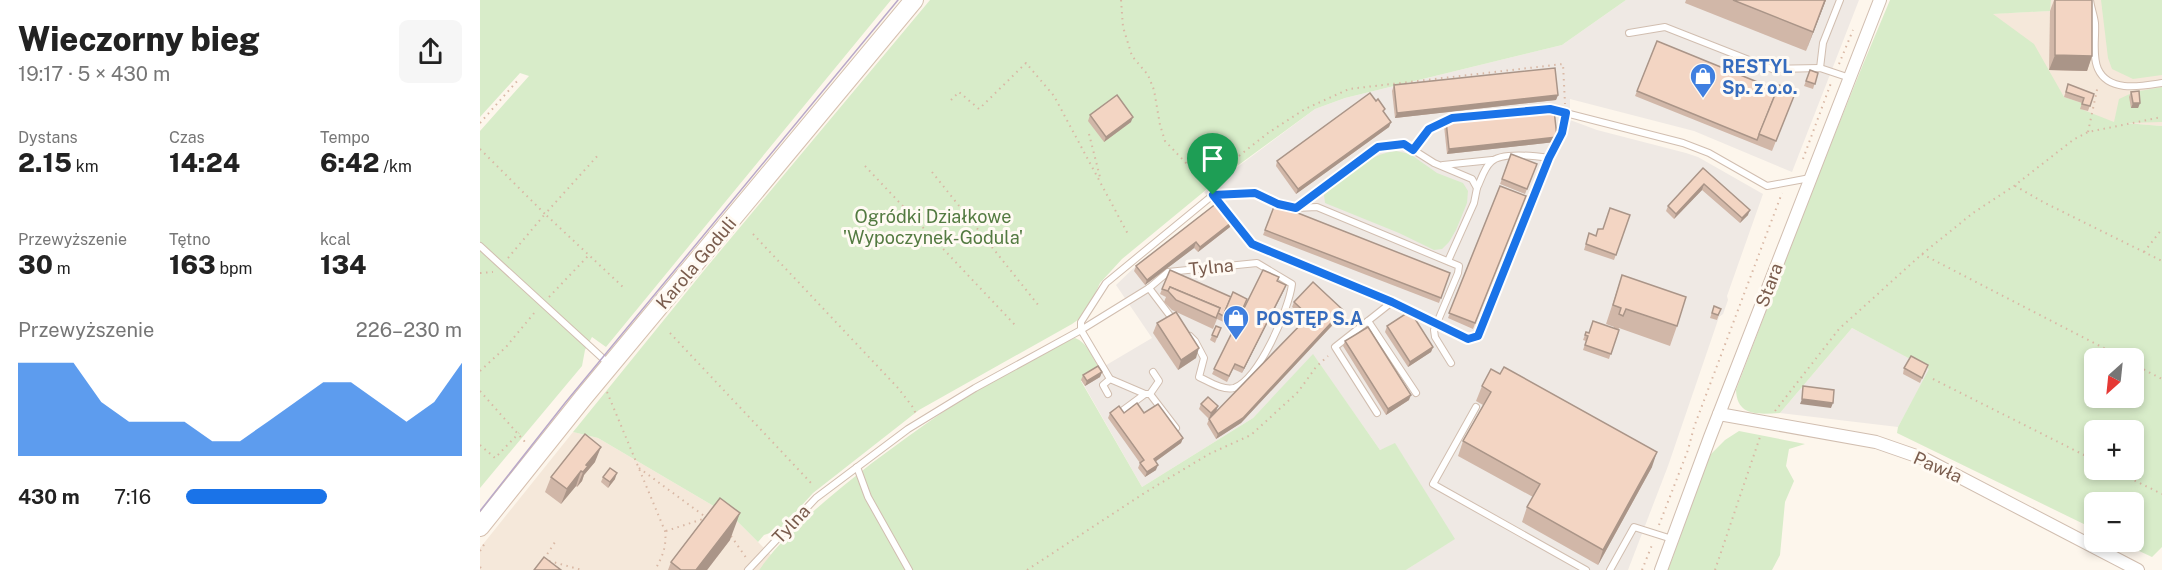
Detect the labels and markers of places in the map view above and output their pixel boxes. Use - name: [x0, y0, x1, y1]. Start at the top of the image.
- place label: RESTYL Sp. z o.o.: [1722, 56, 1798, 98]
- shop icon: RESTYL Sp. z o.o.: [1688, 61, 1718, 99]
- pin: [1187, 133, 1238, 195]
- shop icon: POSTĘP S.A: [1221, 303, 1251, 341]
- place label: POSTĘP S.A: [1256, 308, 1363, 329]

